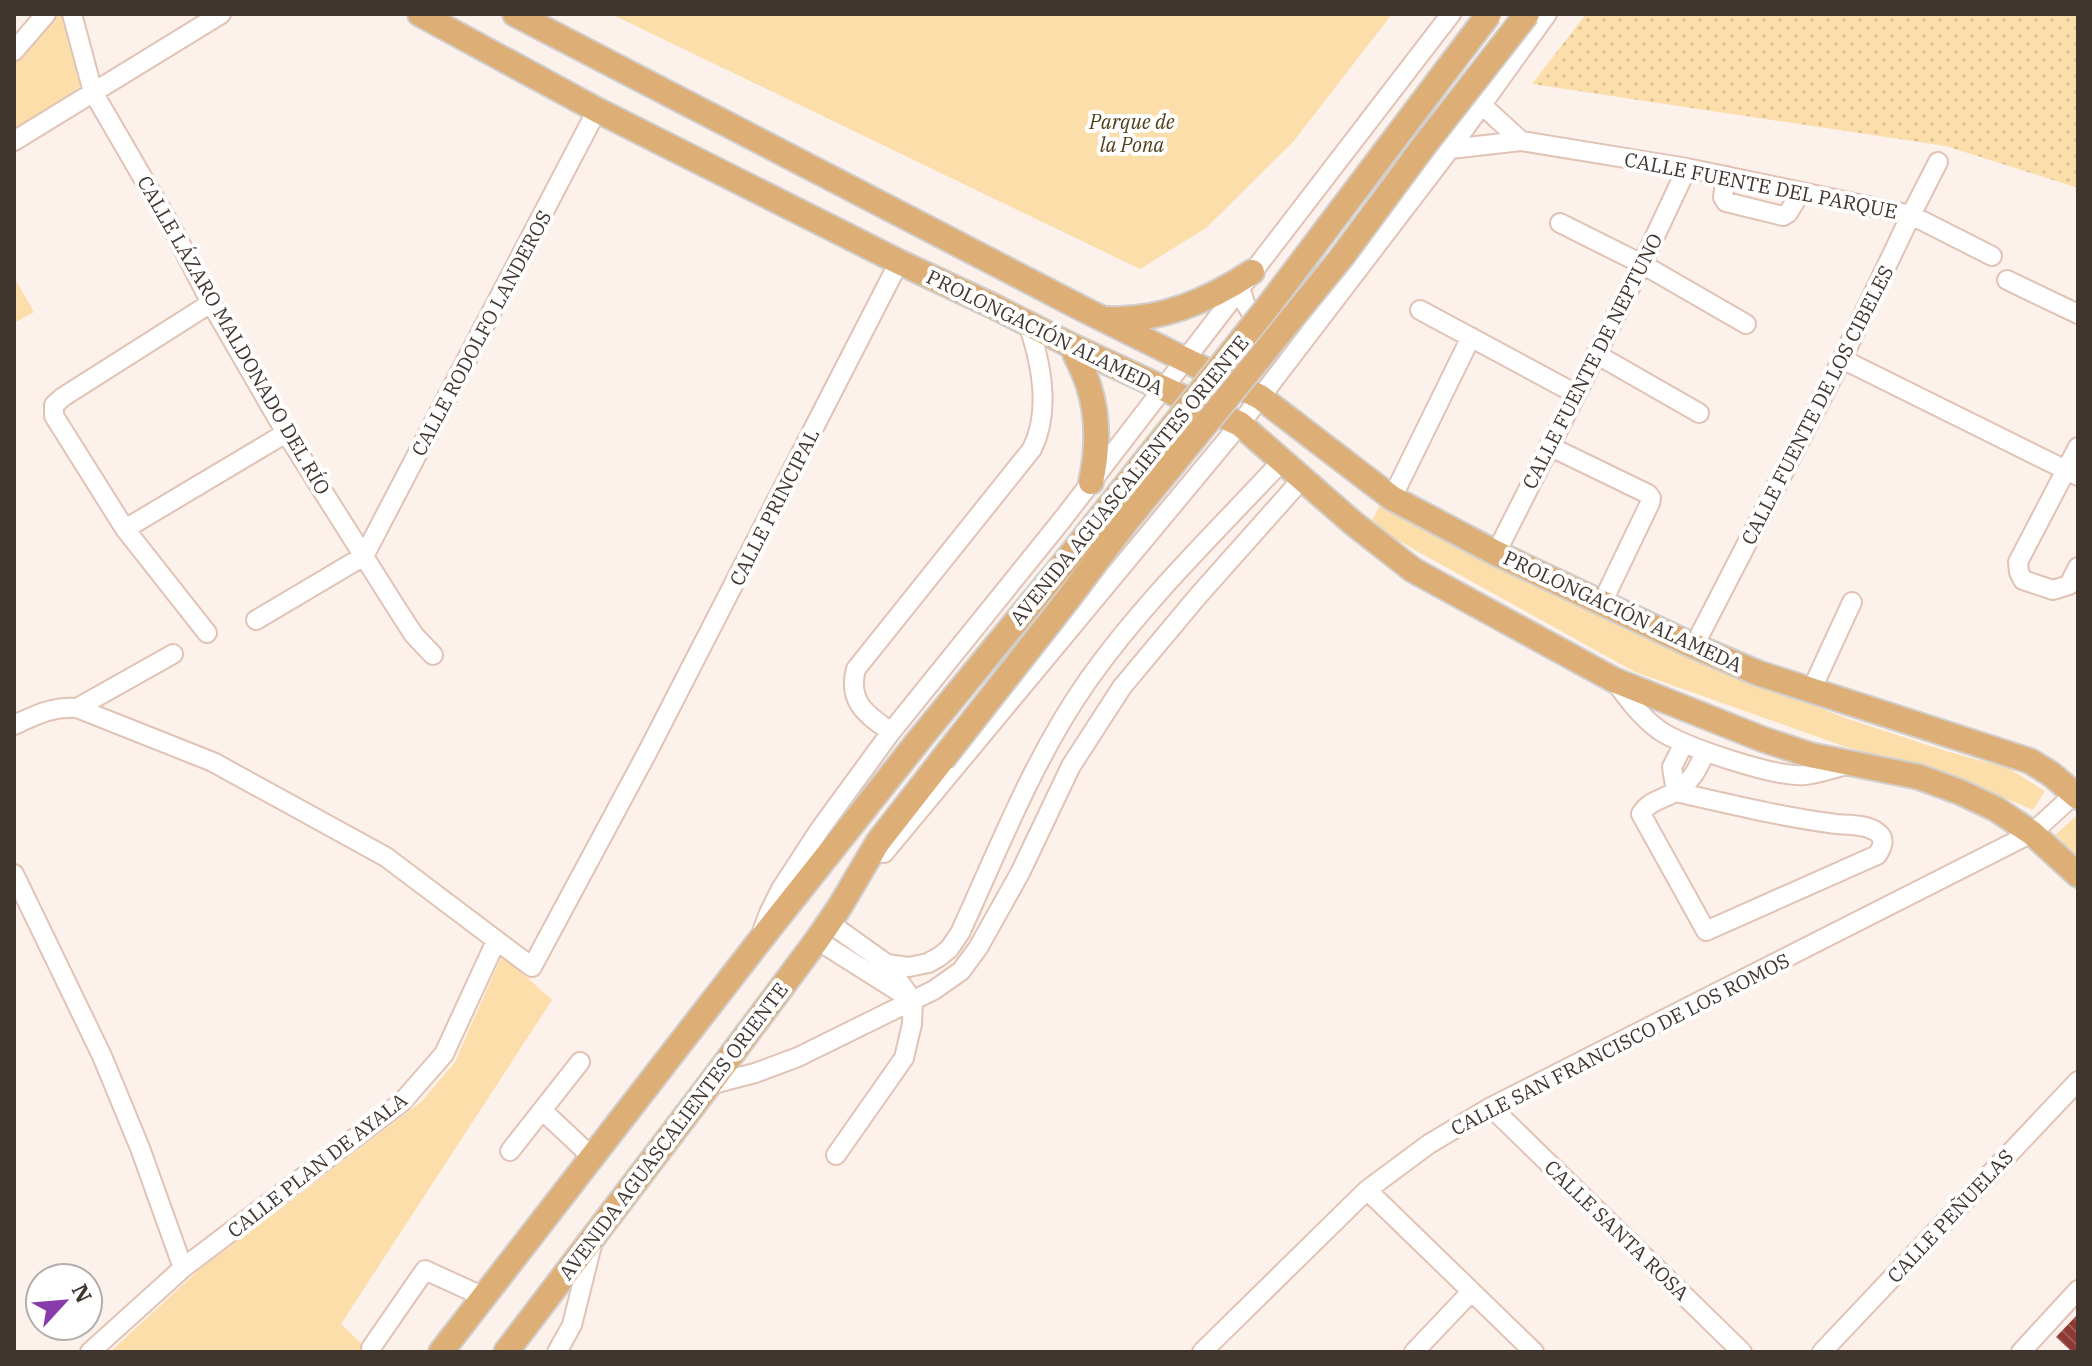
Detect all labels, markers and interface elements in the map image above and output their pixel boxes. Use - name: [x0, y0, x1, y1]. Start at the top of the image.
- park label: Parque de la Pona: [1088, 108, 1175, 158]
- street label: CALLE FUENTE DEL PARQUE: [1622, 145, 1900, 225]
- street label: CALLE LÁZARO MALDONADO DEL RÍO: [131, 171, 337, 499]
- street label: CALLE RODOLFO LANDEROS: [405, 205, 557, 461]
- street label: CALLE FUENTE DE NEPTUNO: [1516, 228, 1668, 494]
- street label: CALLE FUENTE DE LOS CIBELES: [1735, 261, 1899, 549]
- street label: PROLONGACIÓN ALAMEDA: [922, 263, 1168, 401]
- street label: AVENIDA AGUASCALIENTES ORIENTE: [1004, 330, 1254, 630]
- street label: CALLE PRINCIPAL: [723, 424, 825, 590]
- street label: PROLONGACIÓN ALAMEDA: [1499, 544, 1747, 678]
- street label: CALLE SAN FRANCISCO DE LOS ROMOS: [1446, 946, 1794, 1142]
- street label: AVENIDA AGUASCALIENTES ORIENTE: [552, 977, 794, 1285]
- street label: CALLE PLAN DE AYALA: [221, 1086, 413, 1244]
- street label: CALLE PEÑUELAS: [1881, 1143, 2019, 1289]
- street label: CALLE SANTA ROSA: [1539, 1154, 1695, 1306]
- north arrow: [24, 1262, 104, 1342]
- text: N: [66, 1279, 99, 1307]

